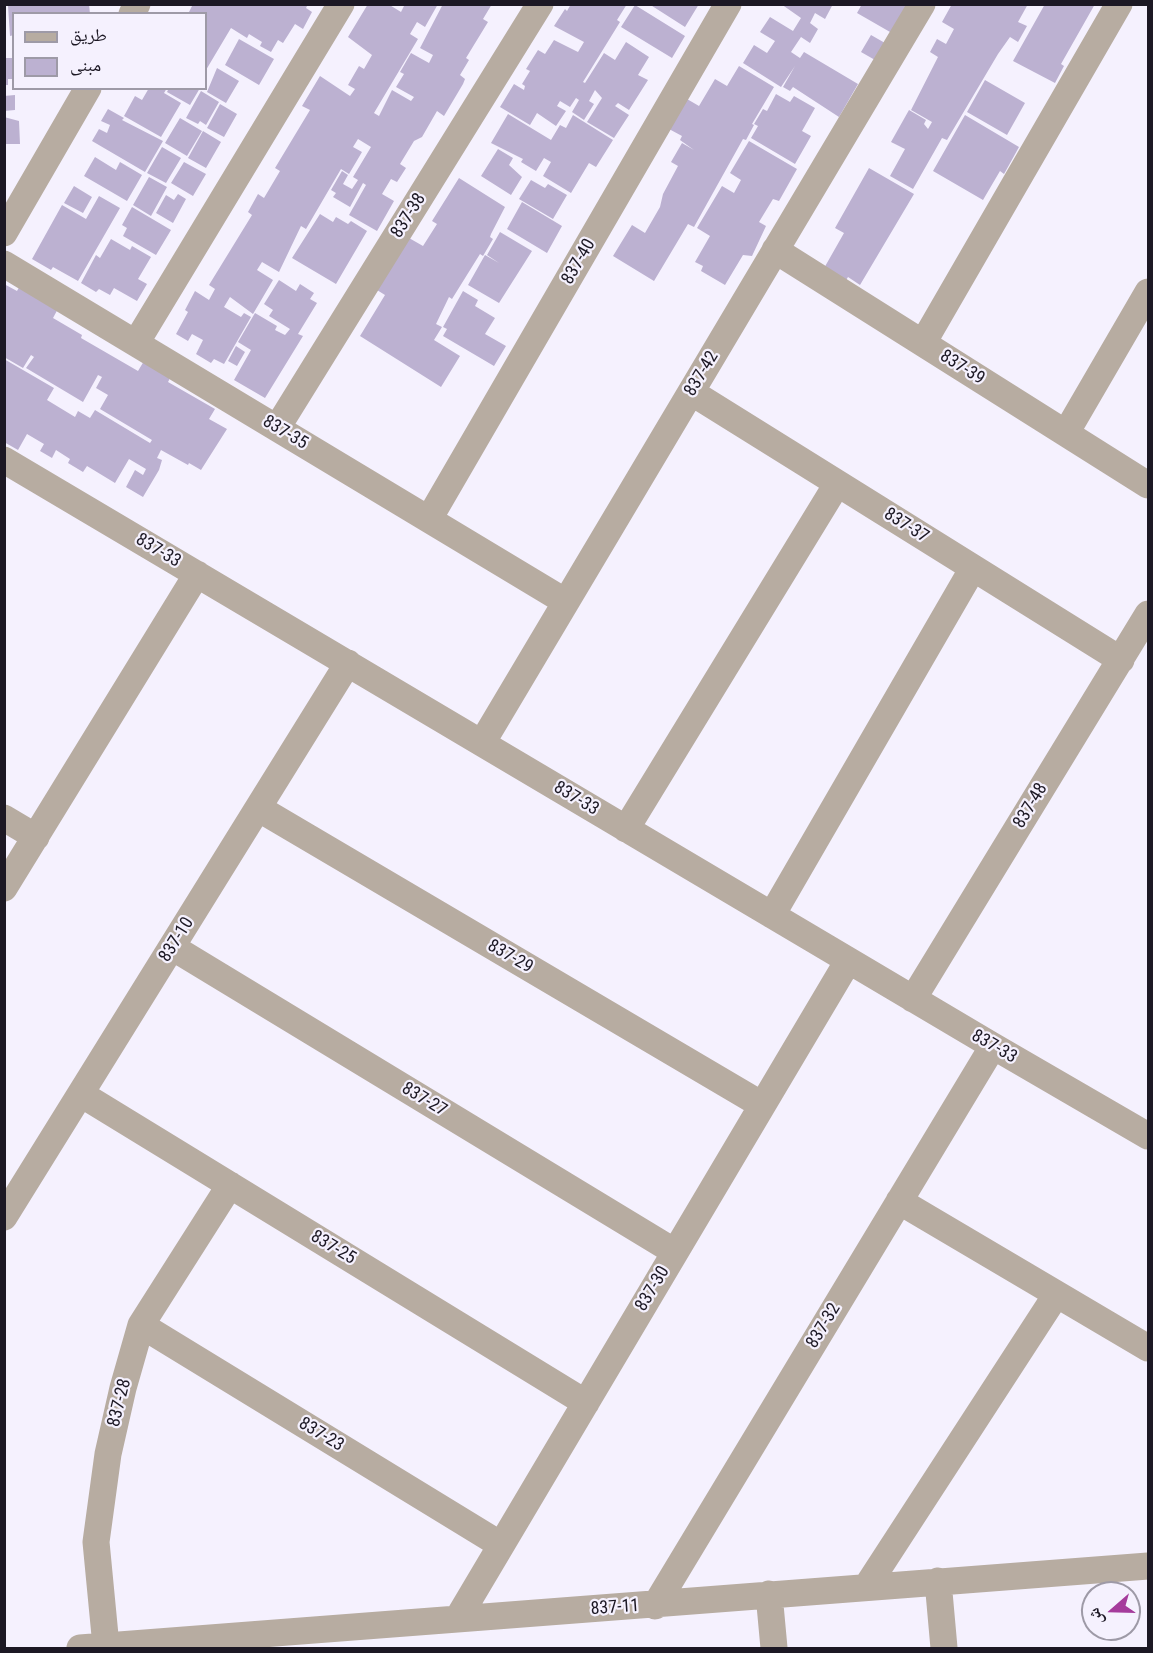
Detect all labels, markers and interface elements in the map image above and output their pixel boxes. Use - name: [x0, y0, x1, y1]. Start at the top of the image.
- legend: [12, 12, 207, 90]
- text: طريق: [70, 24, 107, 45]
- text: مبنى: [70, 54, 101, 75]
- street label: 837-38: [387, 190, 431, 242]
- street label: 837-40: [557, 235, 601, 289]
- street label: 837-39: [936, 346, 988, 390]
- street label: 837-42: [680, 347, 724, 401]
- street label: 837-35: [258, 411, 312, 455]
- street label: 837-37: [880, 504, 932, 548]
- street label: 837-33: [131, 529, 185, 573]
- street label: 837-33: [549, 777, 603, 821]
- street label: 837-48: [1009, 779, 1053, 833]
- street label: 837-10: [155, 914, 199, 966]
- street label: 837-29: [483, 935, 537, 979]
- street label: 837-33: [967, 1025, 1021, 1069]
- street label: 837-27: [397, 1078, 451, 1122]
- street label: 837-25: [306, 1226, 360, 1270]
- street label: 837-30: [631, 1262, 675, 1316]
- street label: 837-32: [802, 1299, 846, 1353]
- street label: 837-28: [104, 1377, 136, 1429]
- street label: 837-23: [294, 1413, 348, 1457]
- north arrow: [1081, 1581, 1141, 1641]
- street label: 837-11: [590, 1596, 640, 1620]
- text: ش: [1084, 1605, 1107, 1628]

